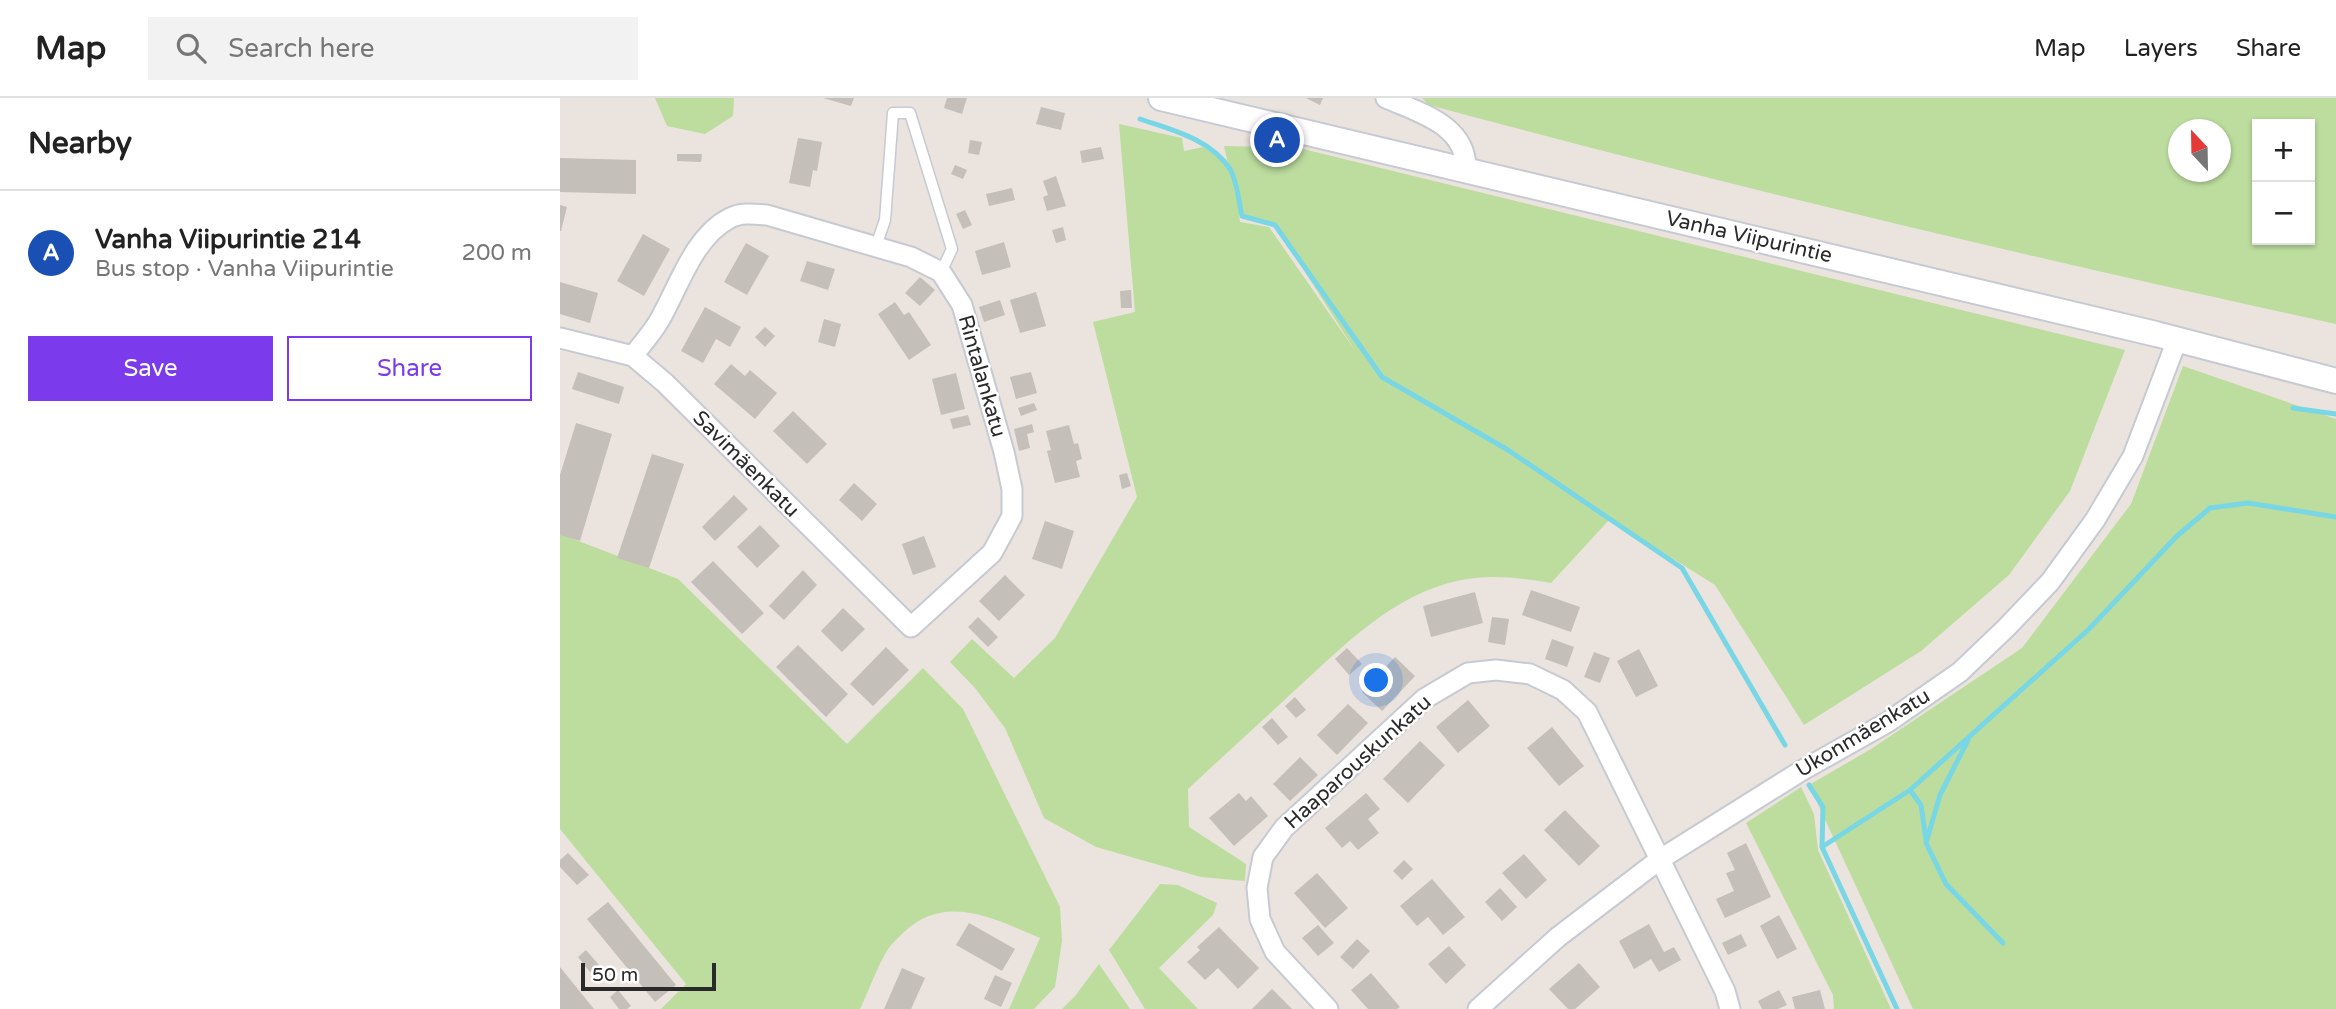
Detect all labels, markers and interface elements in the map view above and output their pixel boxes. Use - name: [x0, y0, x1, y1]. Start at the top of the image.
- search box: [148, 17, 638, 80]
- text: Map: [35, 29, 106, 68]
- icon: search: [172, 29, 210, 67]
- text: Search here: [228, 33, 374, 64]
- text: Map: [2034, 34, 2086, 63]
- text: Layers: [2124, 34, 2198, 63]
- text: Share: [2236, 34, 2301, 63]
- pin: A: [1254, 114, 1300, 166]
- north arrow: [2168, 119, 2231, 182]
- map controls: [2252, 119, 2315, 245]
- button: +: [2252, 119, 2315, 182]
- text: Nearby: [28, 125, 132, 162]
- button: −: [2252, 182, 2315, 245]
- street label: Vanha Viipurintie: [1663, 206, 1835, 268]
- text: Vanha Viipurintie 214: [95, 224, 361, 255]
- text: A: [42, 239, 60, 267]
- text: 200 m: [462, 239, 532, 267]
- text: Bus stop · Vanha Viipurintie: [95, 255, 394, 283]
- street label: Rintalankatu: [953, 312, 1011, 440]
- button: Save: [28, 336, 273, 401]
- button: Share: [287, 336, 532, 401]
- street label: Savimäenkatu: [688, 406, 804, 522]
- your location: [1359, 663, 1393, 697]
- street label: Ukonmäenkatu: [1791, 683, 1935, 783]
- street label: Haaparouskunkatu: [1280, 690, 1436, 834]
- scale bar: [581, 960, 716, 992]
- text: 50 m: [592, 964, 638, 986]

